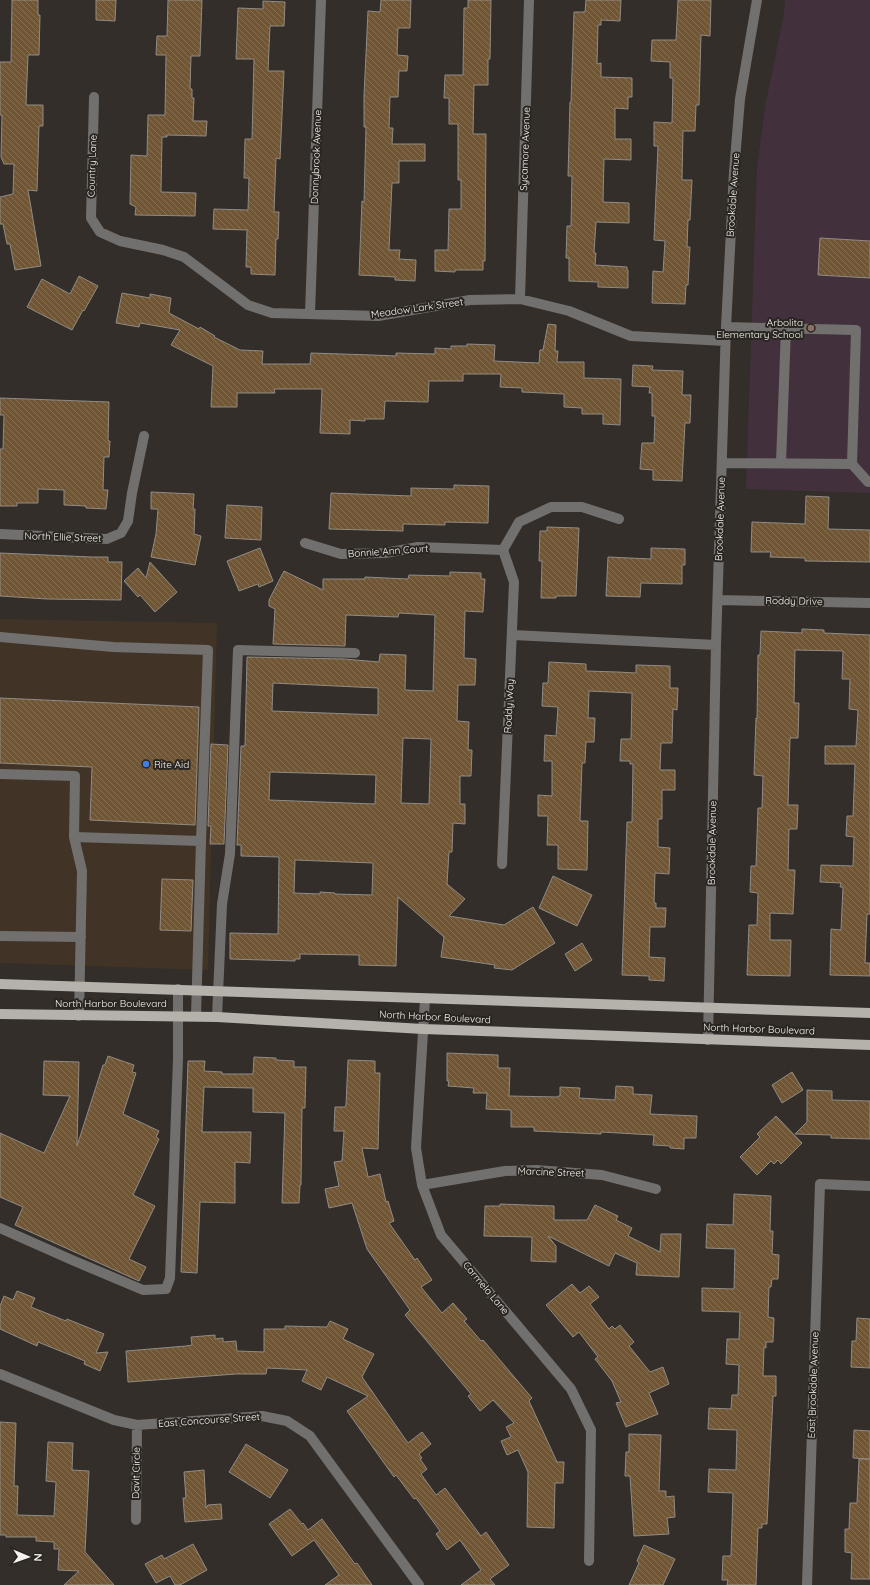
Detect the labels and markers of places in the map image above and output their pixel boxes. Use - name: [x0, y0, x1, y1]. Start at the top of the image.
- place label: Arbolita Elementary School: [716, 316, 803, 341]
- marker: Arbolita Elementary School: [806, 323, 816, 333]
- place label: Rite Aid: [154, 758, 189, 771]
- marker: Rite Aid: [141, 759, 151, 769]

